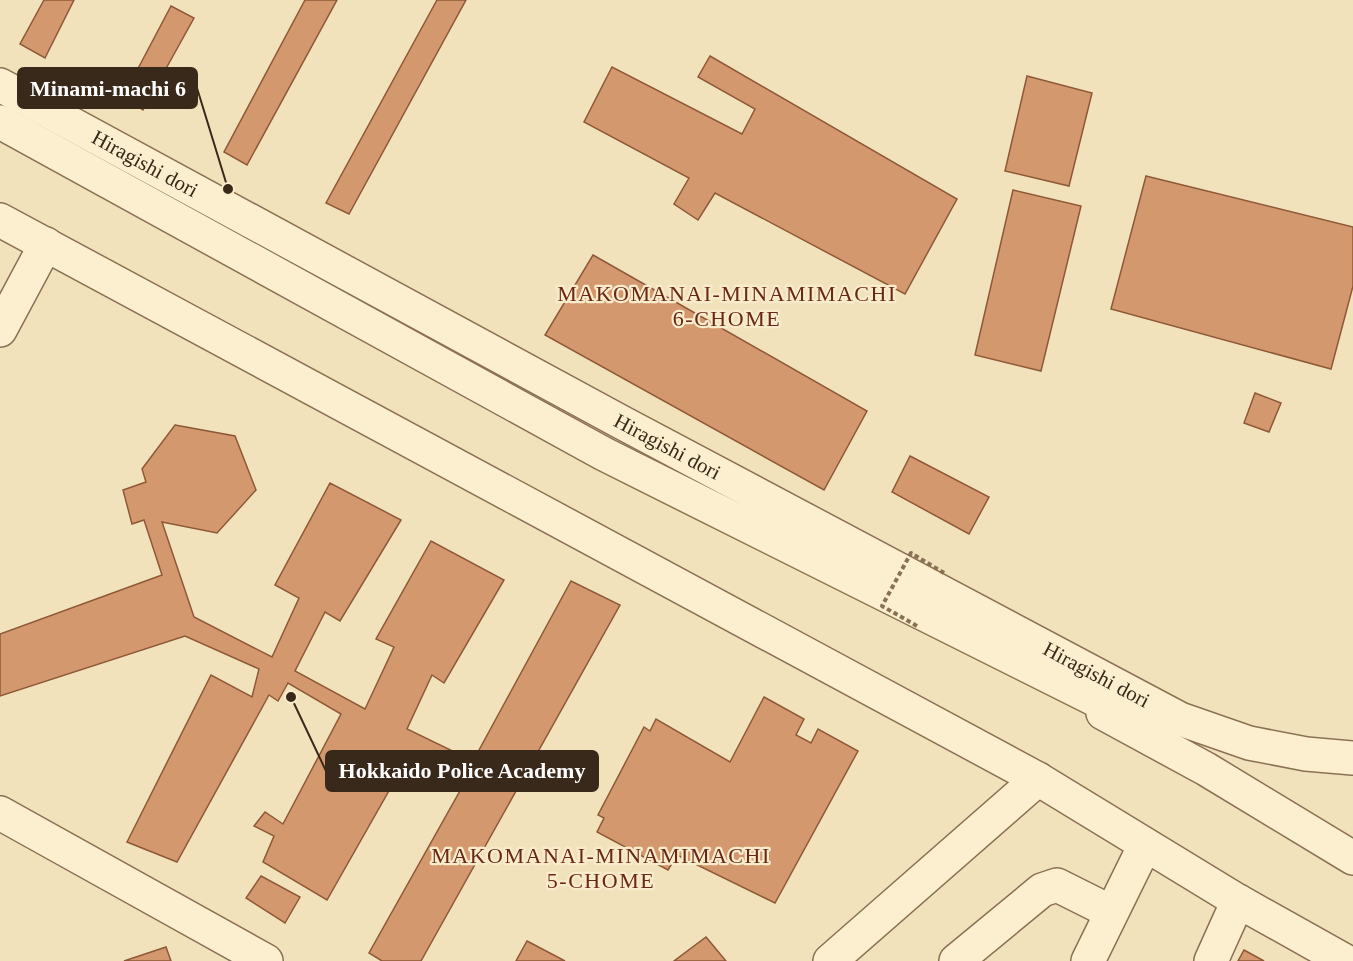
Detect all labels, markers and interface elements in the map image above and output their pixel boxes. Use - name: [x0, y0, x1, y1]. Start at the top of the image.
- callout: Minami-machi 6: [18, 68, 197, 108]
- text: Minami-machi 6: [30, 76, 186, 101]
- street label: Hiragishi dori: [88, 125, 202, 202]
- district label: MAKOMANAI-MINAMIMACHI 6-CHOME: [557, 281, 897, 331]
- street label: Hiragishi dori: [610, 408, 725, 485]
- street label: Hiragishi dori: [1039, 637, 1154, 713]
- callout: Hokkaido Police Academy: [326, 751, 598, 791]
- text: Hokkaido Police Academy: [339, 758, 585, 783]
- district label: MAKOMANAI-MINAMIMACHI 5-CHOME: [431, 843, 771, 893]

